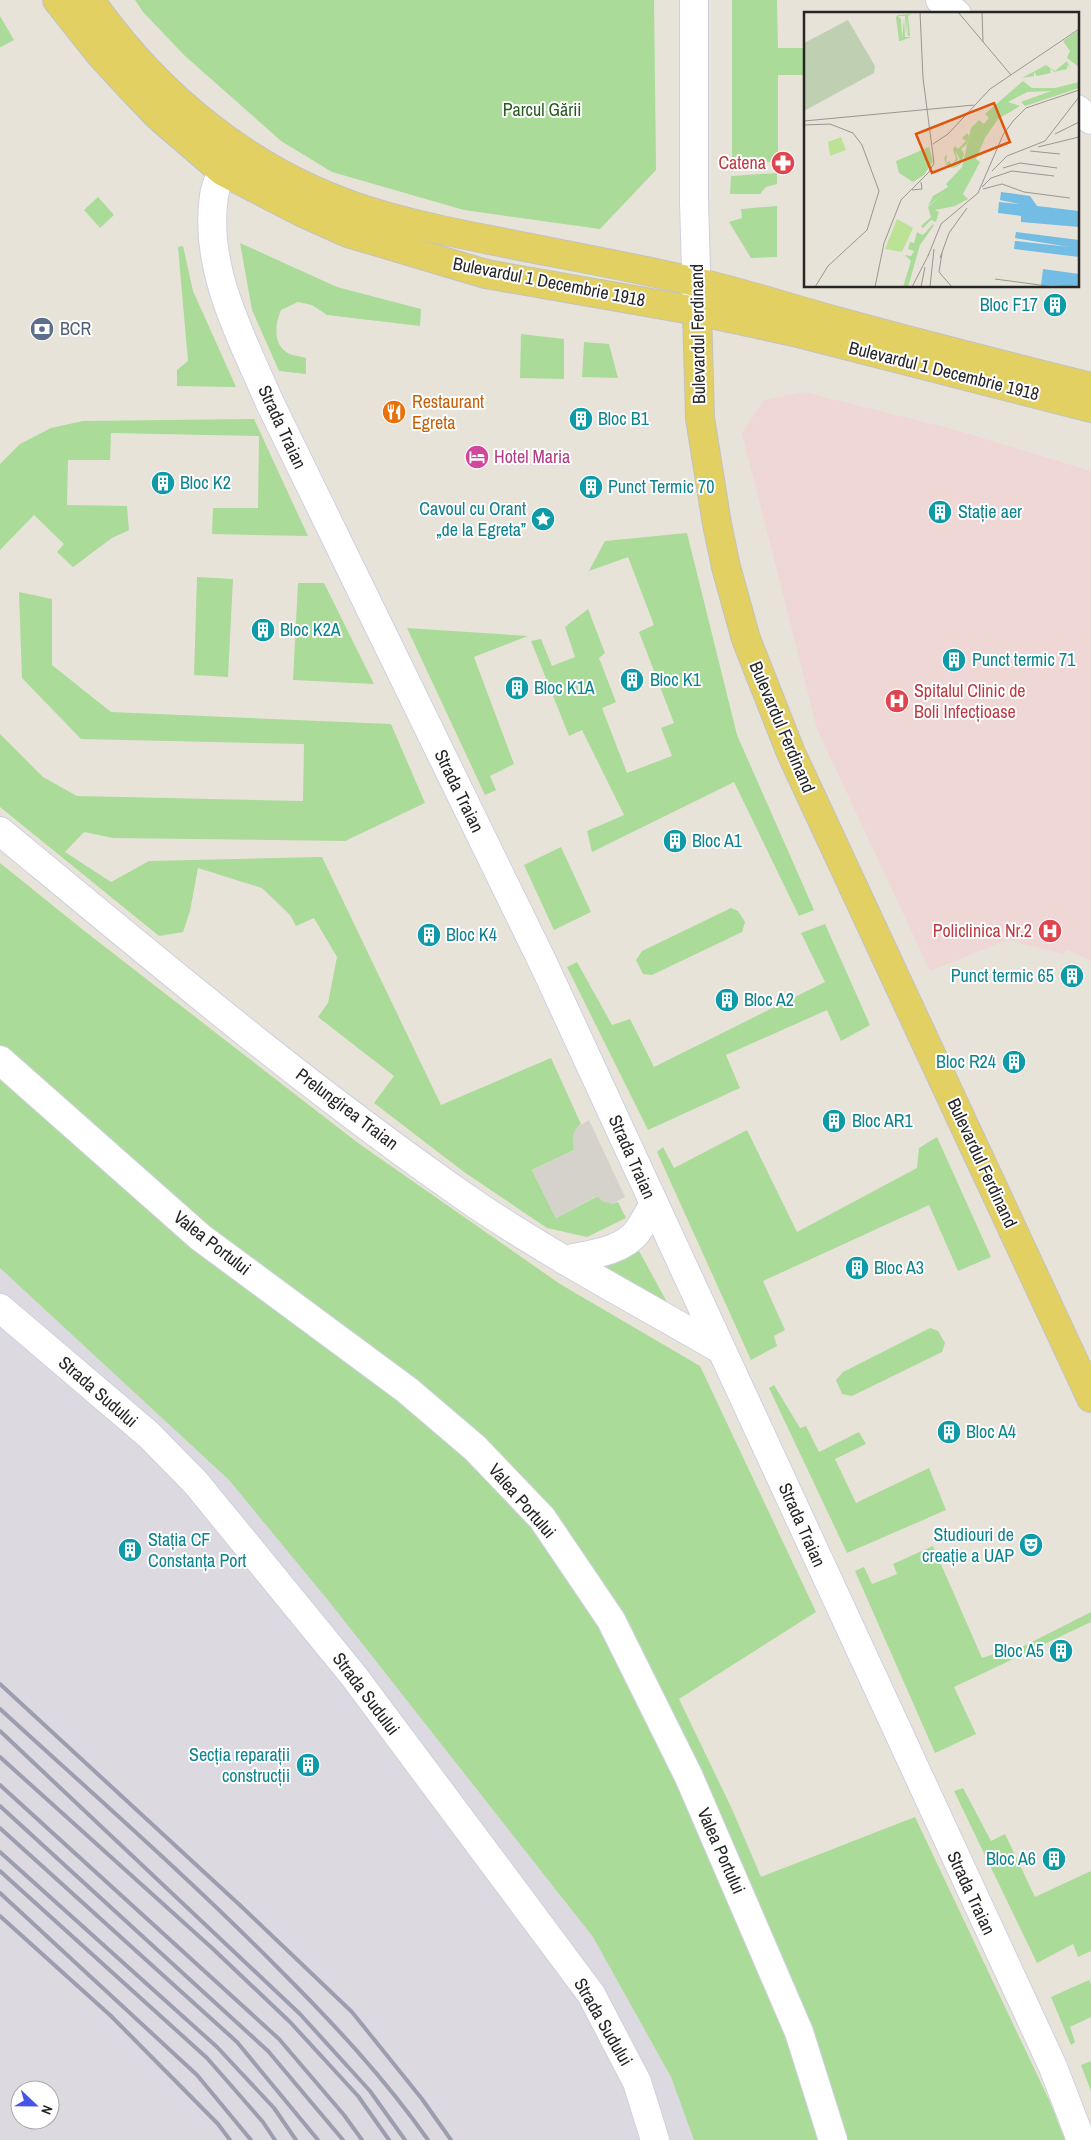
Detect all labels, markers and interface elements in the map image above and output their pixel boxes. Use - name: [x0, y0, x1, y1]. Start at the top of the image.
- inset map: [804, 12, 1078, 288]
- park label: Parcul Gării: [503, 97, 581, 122]
- place label: Catena: [718, 150, 766, 175]
- pharmacy icon: Catena: [770, 150, 796, 176]
- street label: Bulevardul 1 Decembrie 1918: [451, 251, 647, 312]
- street label: Bulevardul Ferdinand: [684, 264, 711, 404]
- place label: Bloc F17: [980, 292, 1038, 317]
- building icon: Bloc F17: [1042, 292, 1068, 318]
- bank icon: BCR: [29, 316, 55, 342]
- place label: BCR: [60, 316, 92, 341]
- street label: Bulevardul 1 Decembrie 1918: [846, 335, 1042, 406]
- street label: Strada Traian: [252, 381, 313, 473]
- place label: Restaurant Egreta: [412, 389, 484, 435]
- restaurant icon: Restaurant Egreta: [381, 399, 407, 425]
- building icon: Bloc B1: [568, 406, 594, 432]
- place label: Bloc B1: [598, 406, 650, 431]
- hotel icon: Hotel Maria: [464, 444, 490, 470]
- place label: Hotel Maria: [494, 444, 570, 469]
- building icon: Bloc K2: [150, 470, 176, 496]
- place label: Bloc K2: [180, 470, 231, 495]
- building icon: Punct Termic 70: [578, 474, 604, 500]
- place label: Punct Termic 70: [608, 474, 714, 499]
- place label: Cavoul cu Orant „de la Egreta”: [419, 496, 526, 542]
- building icon: Stație aer: [927, 499, 953, 525]
- place label: Stație aer: [958, 499, 1022, 524]
- place icon: Cavoul cu Orant „de la Egreta”: [530, 506, 556, 532]
- building icon: Bloc K2A: [250, 617, 276, 643]
- place label: Bloc K2A: [280, 617, 341, 642]
- building icon: Punct termic 71: [941, 647, 967, 673]
- place label: Punct termic 71: [972, 647, 1076, 672]
- street label: Bulevardul Ferdinand: [744, 657, 821, 796]
- building icon: Bloc K1: [619, 667, 645, 693]
- place label: Bloc K1: [650, 667, 702, 692]
- building icon: Bloc K1A: [504, 675, 530, 701]
- place label: Bloc K1A: [534, 675, 595, 700]
- place label: Spitalul Clinic de Boli Infecțioase: [914, 678, 1026, 724]
- hospital icon: Spitalul Clinic de Boli Infecțioase: [884, 688, 910, 714]
- street label: Strada Traian: [429, 745, 490, 836]
- building icon: Bloc A1: [662, 828, 688, 854]
- place label: Bloc A1: [692, 828, 743, 853]
- place label: Policlinica Nr.2: [933, 918, 1032, 943]
- hospital icon: Policlinica Nr.2: [1037, 918, 1063, 944]
- building icon: Bloc K4: [416, 922, 442, 948]
- place label: Bloc K4: [446, 922, 497, 947]
- place label: Punct termic 65: [951, 963, 1054, 988]
- building icon: Punct termic 65: [1059, 963, 1085, 989]
- building icon: Bloc A2: [714, 987, 740, 1013]
- place label: Bloc A2: [744, 987, 794, 1012]
- place label: Bloc R24: [936, 1049, 996, 1074]
- building icon: Bloc R24: [1001, 1049, 1027, 1075]
- street label: Prelungirea Traian: [291, 1062, 404, 1155]
- street label: Bulevardul Ferdinand: [941, 1094, 1023, 1232]
- building icon: Bloc AR1: [821, 1108, 847, 1134]
- place label: Bloc AR1: [852, 1108, 914, 1133]
- street label: Strada Traian: [603, 1111, 662, 1203]
- street label: Valea Portului: [169, 1205, 256, 1281]
- building icon: Bloc A3: [844, 1255, 870, 1281]
- place label: Bloc A3: [874, 1255, 924, 1280]
- street label: Strada Sudului: [53, 1350, 143, 1433]
- building icon: Bloc A4: [936, 1419, 962, 1445]
- place label: Bloc A4: [966, 1419, 1016, 1444]
- street label: Valea Portului: [483, 1458, 562, 1543]
- street label: Strada Traian: [773, 1479, 832, 1571]
- place label: Studiouri de creație a UAP: [922, 1522, 1014, 1568]
- place label: Stația CF Constanța Port: [148, 1527, 246, 1573]
- theatre icon: Studiouri de creație a UAP: [1018, 1532, 1044, 1558]
- building icon: Stația CF Constanța Port: [117, 1537, 143, 1563]
- place label: Bloc A5: [994, 1638, 1044, 1663]
- building icon: Bloc A5: [1048, 1638, 1074, 1664]
- street label: Strada Sudului: [327, 1647, 406, 1740]
- place label: Secția reparații construcții: [189, 1742, 290, 1788]
- building icon: Secția reparații construcții: [295, 1752, 321, 1778]
- street label: Valea Portului: [691, 1804, 752, 1898]
- place label: Bloc A6: [986, 1846, 1036, 1871]
- building icon: Bloc A6: [1041, 1846, 1067, 1872]
- street label: Strada Traian: [941, 1847, 1002, 1939]
- street label: Strada Sudului: [568, 1973, 639, 2070]
- north arrow: [10, 2080, 60, 2130]
- text: N: [37, 2103, 57, 2117]

